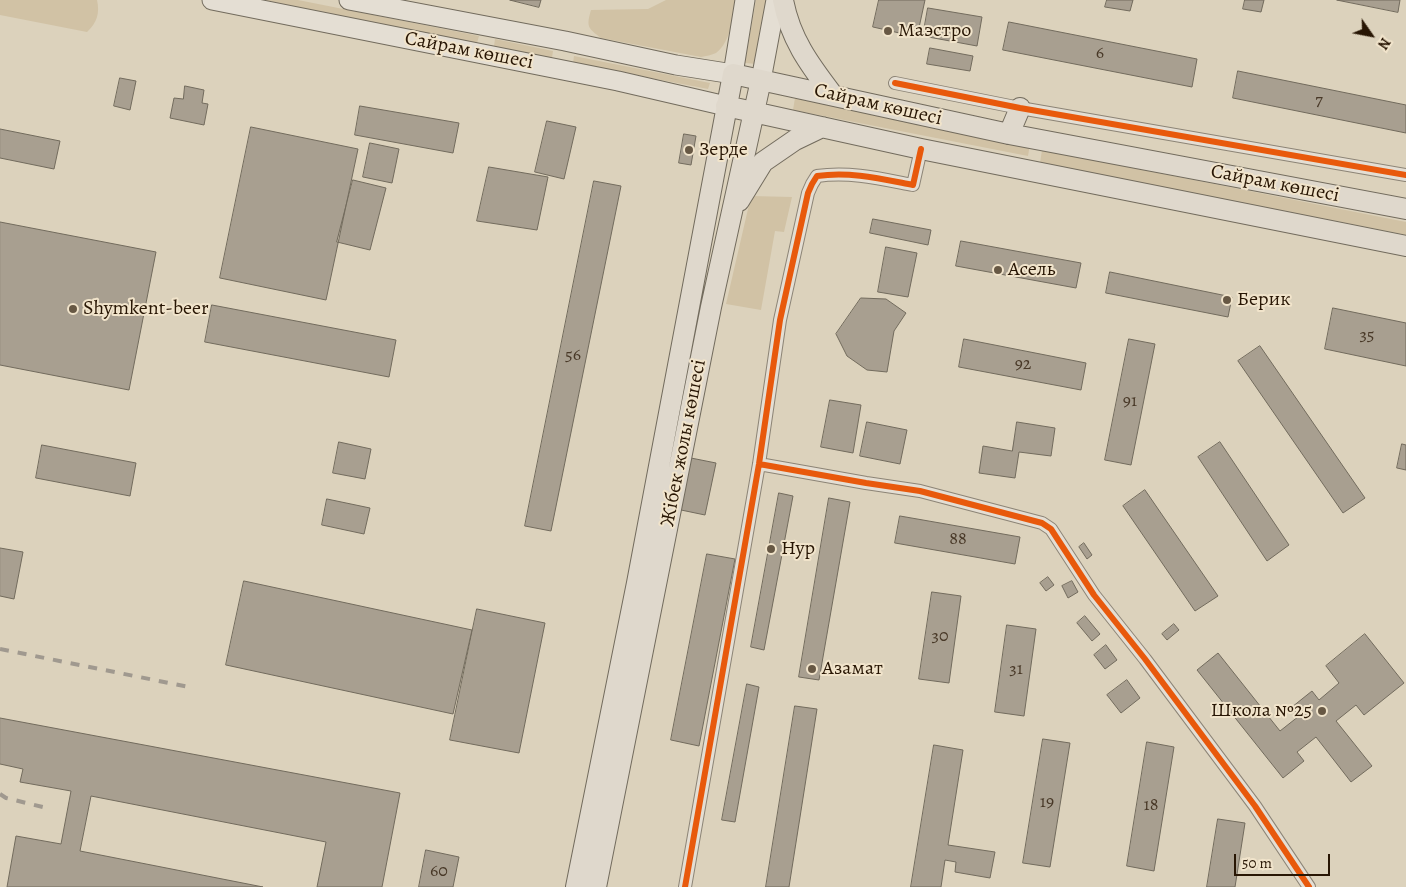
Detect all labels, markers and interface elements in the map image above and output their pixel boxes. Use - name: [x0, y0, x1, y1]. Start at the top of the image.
- north arrow: [1346, 10, 1396, 60]
- place label: Маэстро: [898, 19, 971, 43]
- marker: Маэстро: [882, 25, 894, 37]
- street label: Сайрам көшесі: [403, 27, 535, 75]
- text: N: [1373, 34, 1395, 53]
- house number: 6: [1096, 43, 1104, 65]
- street label: Сайрам көшесі: [812, 79, 944, 131]
- house number: 7: [1315, 90, 1323, 112]
- place label: Зерде: [699, 138, 748, 162]
- marker: Зерде: [683, 144, 695, 156]
- street label: Сайрам көшесі: [1209, 160, 1341, 208]
- place label: Асель: [1008, 258, 1056, 282]
- marker: Асель: [992, 264, 1004, 276]
- place label: Берик: [1237, 288, 1291, 312]
- marker: Берик: [1221, 294, 1233, 306]
- place label: Shymkent-beer: [83, 297, 209, 321]
- marker: Shymkent-beer: [67, 303, 79, 315]
- house number: 35: [1359, 325, 1375, 347]
- house number: 56: [565, 345, 581, 367]
- house number: 92: [1015, 354, 1031, 376]
- street label: Жібек жолы көшесі: [656, 357, 712, 529]
- house number: 91: [1123, 391, 1137, 413]
- house number: 88: [949, 529, 967, 551]
- place label: Нур: [781, 537, 815, 561]
- marker: Нур: [765, 543, 777, 555]
- house number: 30: [931, 626, 949, 648]
- place label: Азамат: [822, 657, 883, 681]
- house number: 31: [1009, 659, 1023, 681]
- marker: Азамат: [806, 663, 818, 675]
- place label: Школа №25: [1211, 699, 1312, 723]
- marker: Школа №25: [1316, 705, 1328, 717]
- house number: 19: [1040, 792, 1054, 814]
- house number: 18: [1144, 795, 1158, 817]
- scale bar: [1236, 844, 1332, 876]
- text: 50 m: [1242, 853, 1272, 873]
- house number: 60: [430, 861, 448, 883]

